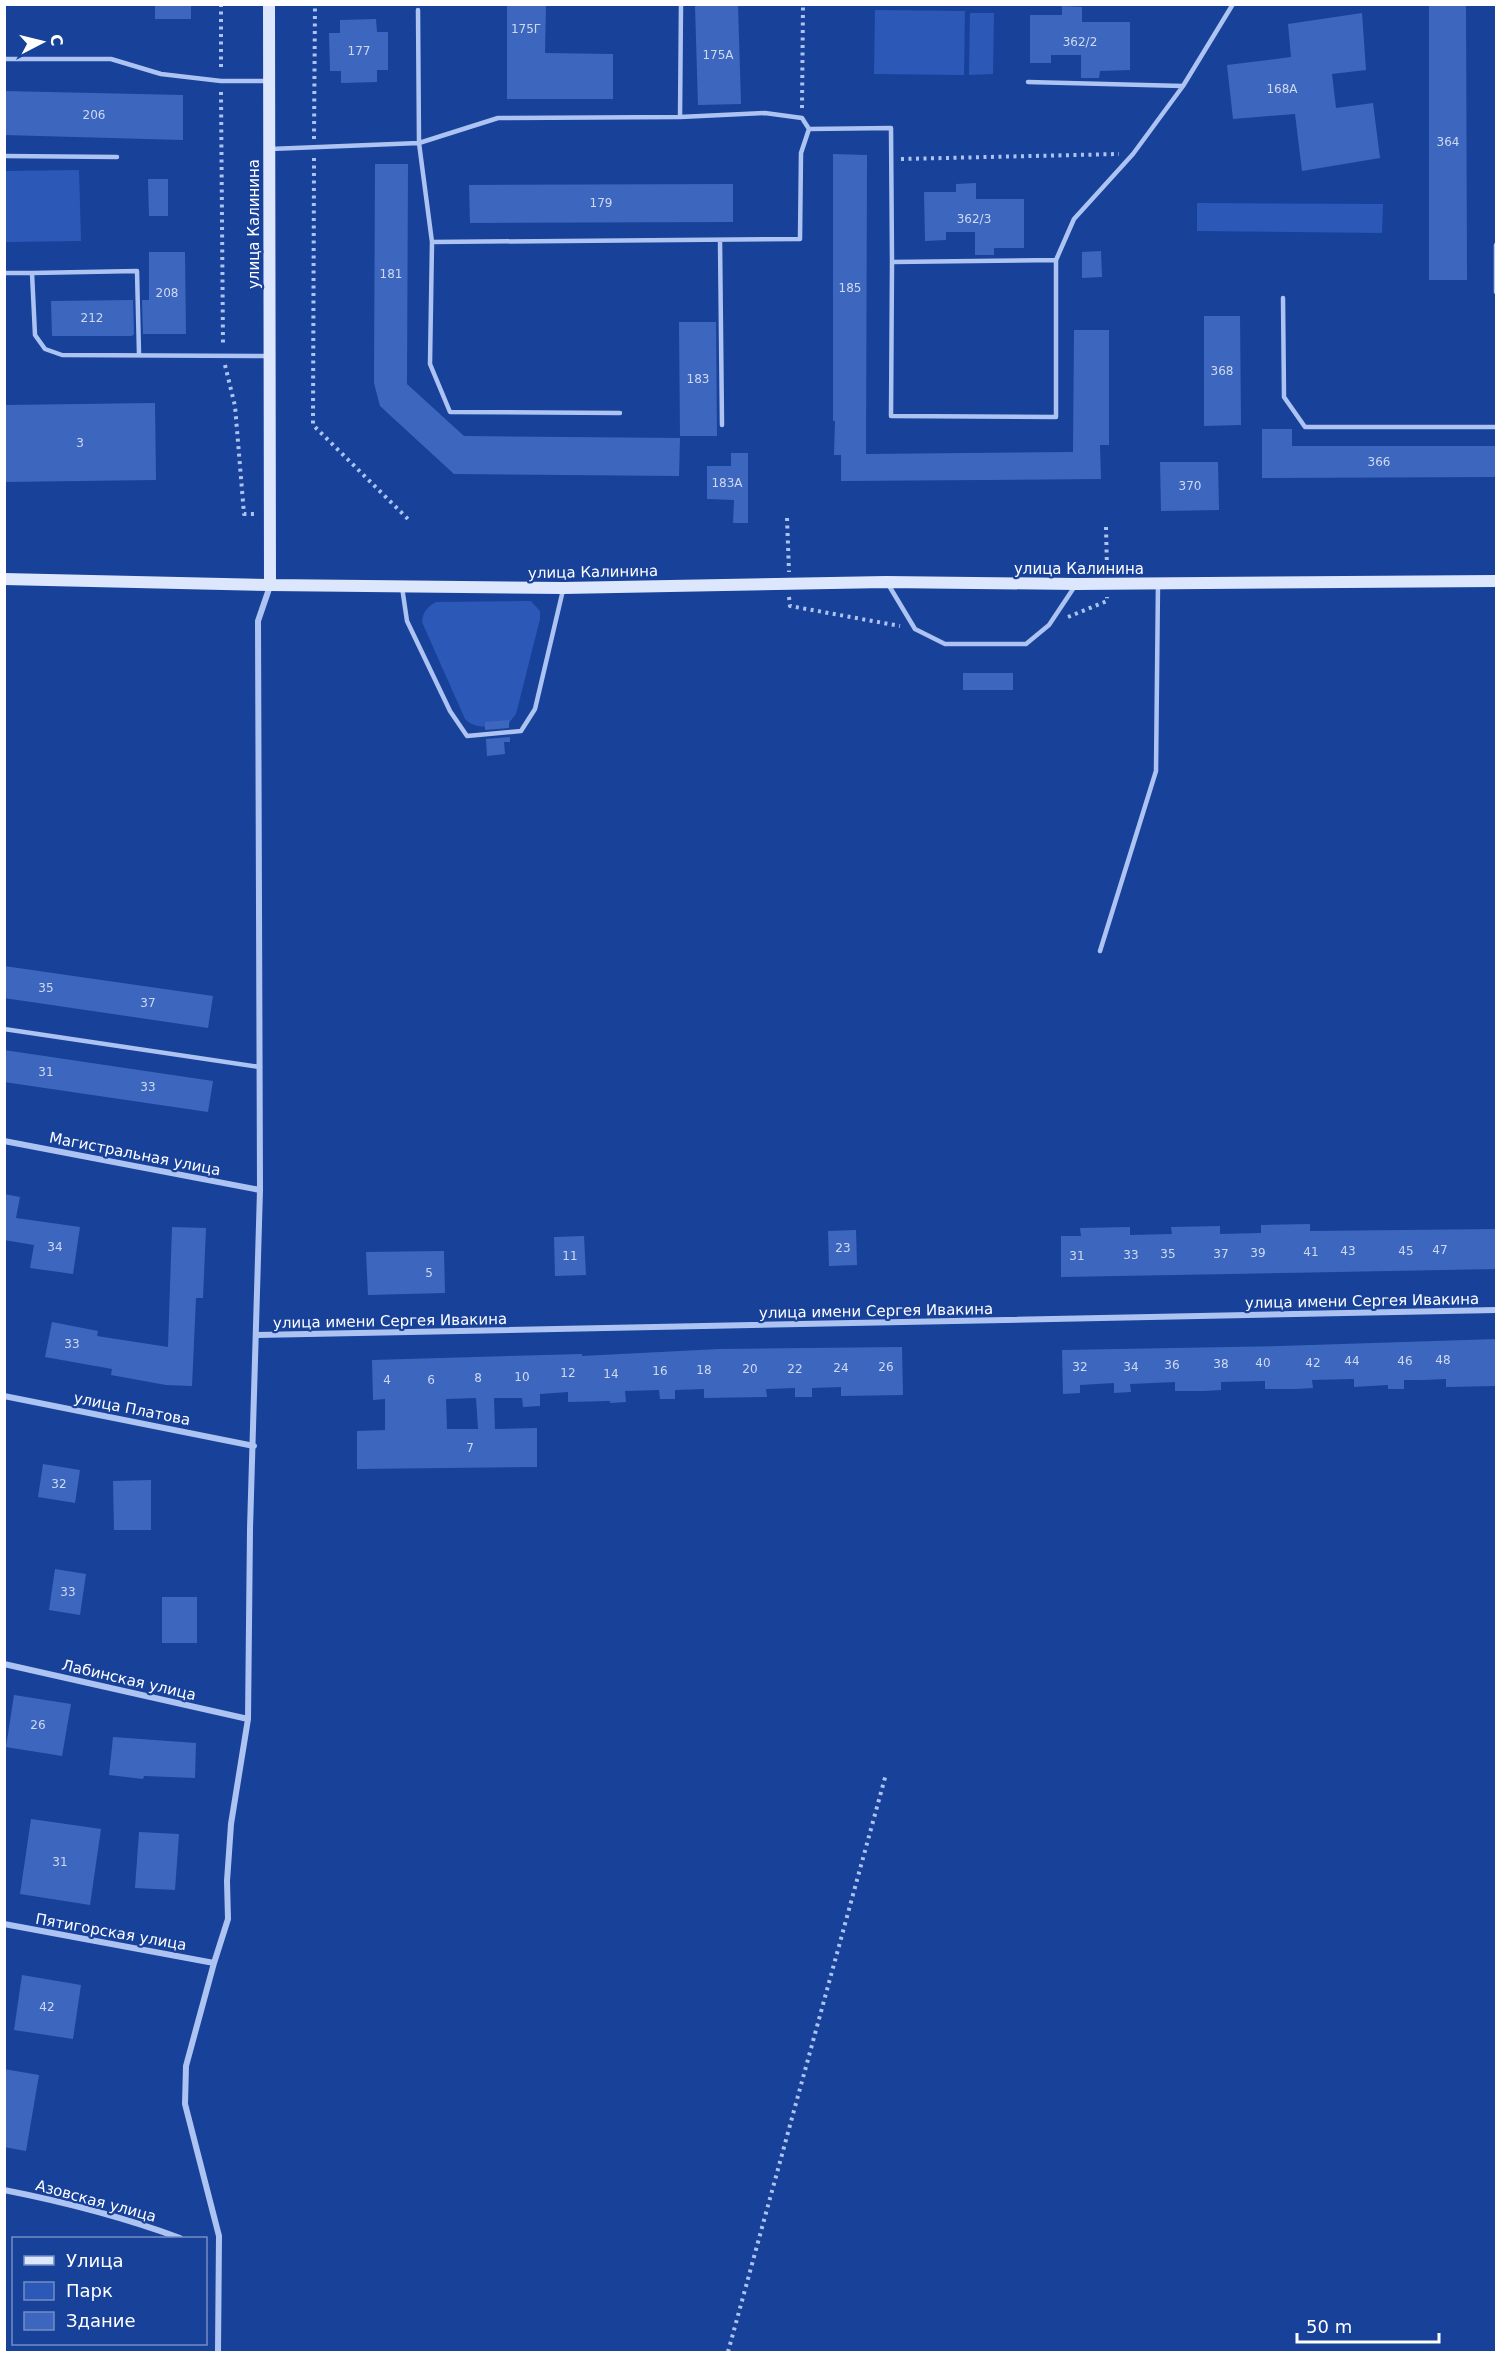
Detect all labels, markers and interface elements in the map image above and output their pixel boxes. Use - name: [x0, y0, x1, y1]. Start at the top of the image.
- north arrow: [12, 12, 72, 72]
- house number: 175Г: [511, 22, 541, 36]
- text: С: [46, 33, 67, 47]
- house number: 362/2: [1063, 35, 1097, 49]
- house number: 177: [348, 44, 370, 58]
- house number: 175А: [702, 48, 734, 62]
- house number: 168А: [1266, 82, 1298, 96]
- house number: 206: [83, 108, 105, 122]
- house number: 364: [1437, 135, 1459, 149]
- street label: улица Калинина: [245, 159, 263, 289]
- house number: 179: [590, 196, 612, 210]
- house number: 362/3: [957, 212, 991, 226]
- house number: 181: [380, 267, 402, 281]
- house number: 185: [839, 281, 861, 295]
- house number: 208: [156, 286, 178, 300]
- house number: 212: [81, 311, 103, 325]
- house number: 368: [1211, 364, 1233, 378]
- house number: 183: [687, 372, 709, 386]
- house number: 3: [76, 436, 84, 450]
- house number: 366: [1368, 455, 1390, 469]
- house number: 183А: [711, 476, 743, 490]
- house number: 370: [1179, 479, 1201, 493]
- street label: улица Калинина: [1014, 560, 1144, 578]
- street label: улица Калинина: [528, 562, 658, 582]
- house number: 35: [38, 981, 54, 995]
- house number: 37: [140, 996, 156, 1010]
- house number: 31: [38, 1065, 54, 1079]
- house number: 33: [140, 1080, 156, 1094]
- street label: Магистральная улица: [48, 1129, 222, 1179]
- house number: 34: [47, 1240, 63, 1254]
- house number: 23: [835, 1241, 851, 1255]
- house number: 47: [1432, 1243, 1448, 1257]
- house number: 43: [1340, 1244, 1356, 1258]
- house number: 45: [1398, 1244, 1414, 1258]
- house number: 41: [1303, 1245, 1319, 1259]
- house number: 39: [1250, 1246, 1266, 1260]
- house number: 35: [1160, 1247, 1176, 1261]
- house number: 37: [1213, 1247, 1229, 1261]
- house number: 33: [1123, 1248, 1139, 1262]
- house number: 11: [562, 1249, 578, 1263]
- house number: 31: [1069, 1249, 1085, 1263]
- house number: 5: [425, 1266, 433, 1280]
- street label: улица имени Сергея Ивакина: [1245, 1290, 1479, 1312]
- street label: улица имени Сергея Ивакина: [759, 1300, 993, 1322]
- street label: улица имени Сергея Ивакина: [273, 1310, 507, 1332]
- house number: 33: [64, 1337, 80, 1351]
- house number: 48: [1435, 1353, 1451, 1367]
- house number: 44: [1344, 1354, 1360, 1368]
- house number: 46: [1397, 1354, 1413, 1368]
- house number: 40: [1255, 1356, 1271, 1370]
- house number: 42: [1305, 1356, 1321, 1370]
- house number: 38: [1213, 1357, 1229, 1371]
- house number: 36: [1164, 1358, 1180, 1372]
- house number: 26: [878, 1360, 894, 1374]
- house number: 32: [1072, 1360, 1088, 1374]
- house number: 34: [1123, 1360, 1139, 1374]
- house number: 24: [833, 1361, 849, 1375]
- house number: 20: [742, 1362, 758, 1376]
- house number: 22: [787, 1362, 803, 1376]
- house number: 18: [696, 1363, 712, 1377]
- house number: 16: [652, 1364, 668, 1378]
- house number: 12: [560, 1366, 576, 1380]
- house number: 14: [603, 1367, 619, 1381]
- house number: 10: [514, 1370, 530, 1384]
- house number: 8: [474, 1371, 482, 1385]
- house number: 4: [383, 1373, 391, 1387]
- house number: 6: [427, 1373, 435, 1387]
- street label: улица Платова: [72, 1389, 192, 1429]
- house number: 7: [466, 1441, 474, 1455]
- house number: 32: [51, 1477, 67, 1491]
- house number: 33: [60, 1585, 76, 1599]
- street label: Лабинская улица: [60, 1656, 198, 1704]
- house number: 26: [30, 1718, 46, 1732]
- house number: 31: [52, 1855, 68, 1869]
- street label: Пятигорская улица: [34, 1910, 188, 1954]
- house number: 42: [39, 2000, 55, 2014]
- street label: Азовская улица: [34, 2176, 158, 2226]
- legend: [12, 2237, 207, 2345]
- text: Улица: [66, 2250, 123, 2271]
- text: Парк: [66, 2280, 113, 2301]
- scale bar: [1297, 2306, 1440, 2344]
- text: Здание: [66, 2310, 136, 2331]
- text: 50 m: [1306, 2316, 1352, 2337]

